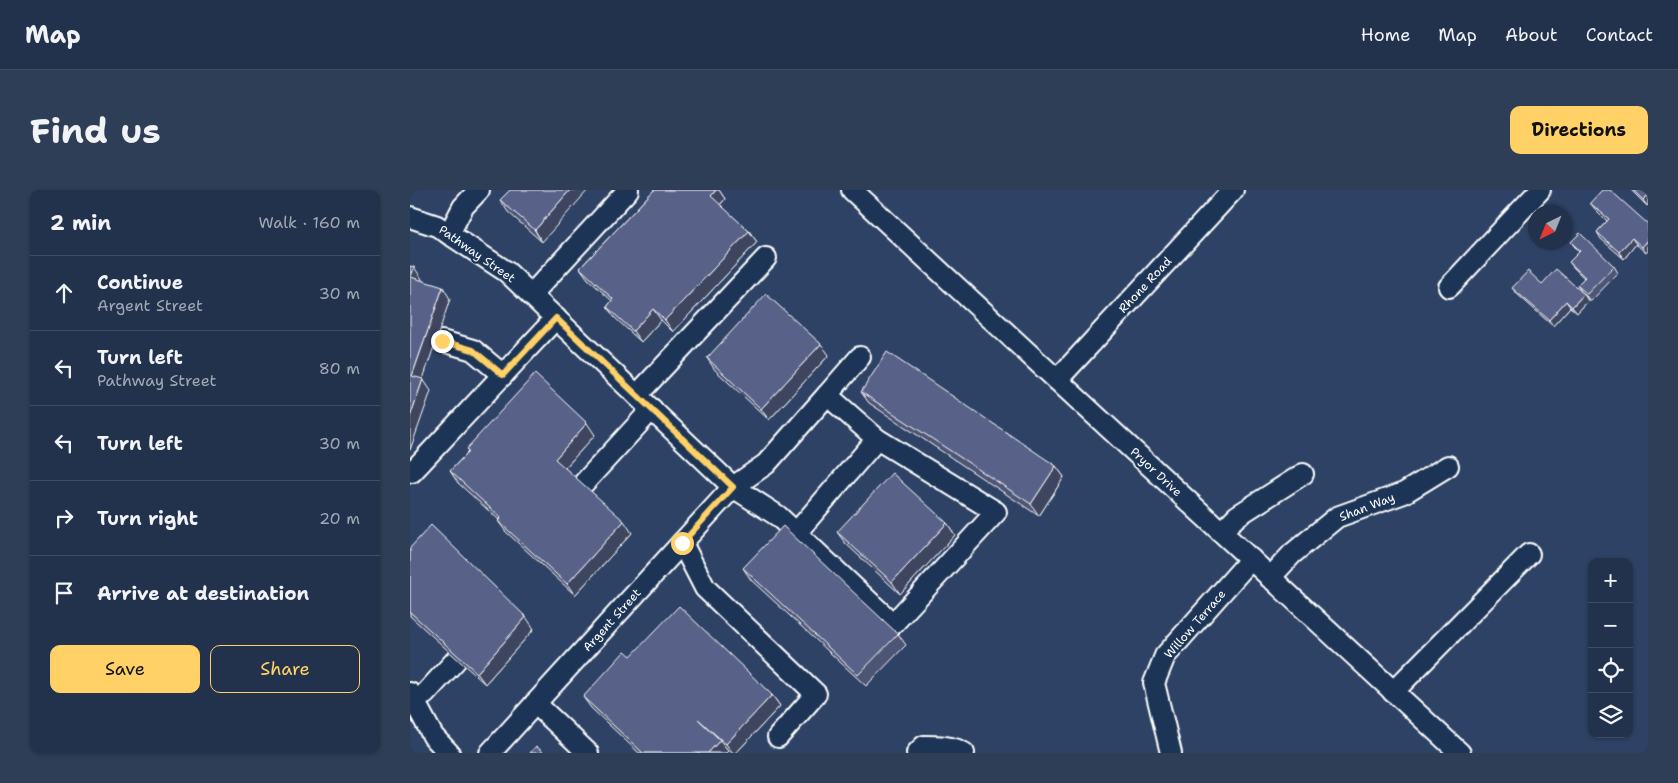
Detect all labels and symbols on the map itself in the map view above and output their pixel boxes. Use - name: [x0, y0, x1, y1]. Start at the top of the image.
- north arrow: [1528, 205, 1573, 250]
- street label: Pathway Street: [436, 222, 518, 286]
- street label: Rhone Road: [1115, 253, 1175, 316]
- route end: [431, 330, 454, 353]
- street label: Pryor Drive: [1127, 444, 1185, 500]
- street label: Shan Way: [1337, 489, 1397, 525]
- route start: [671, 532, 694, 555]
- street label: Argent Street: [579, 585, 645, 655]
- street label: Willow Terrace: [1161, 586, 1229, 662]

